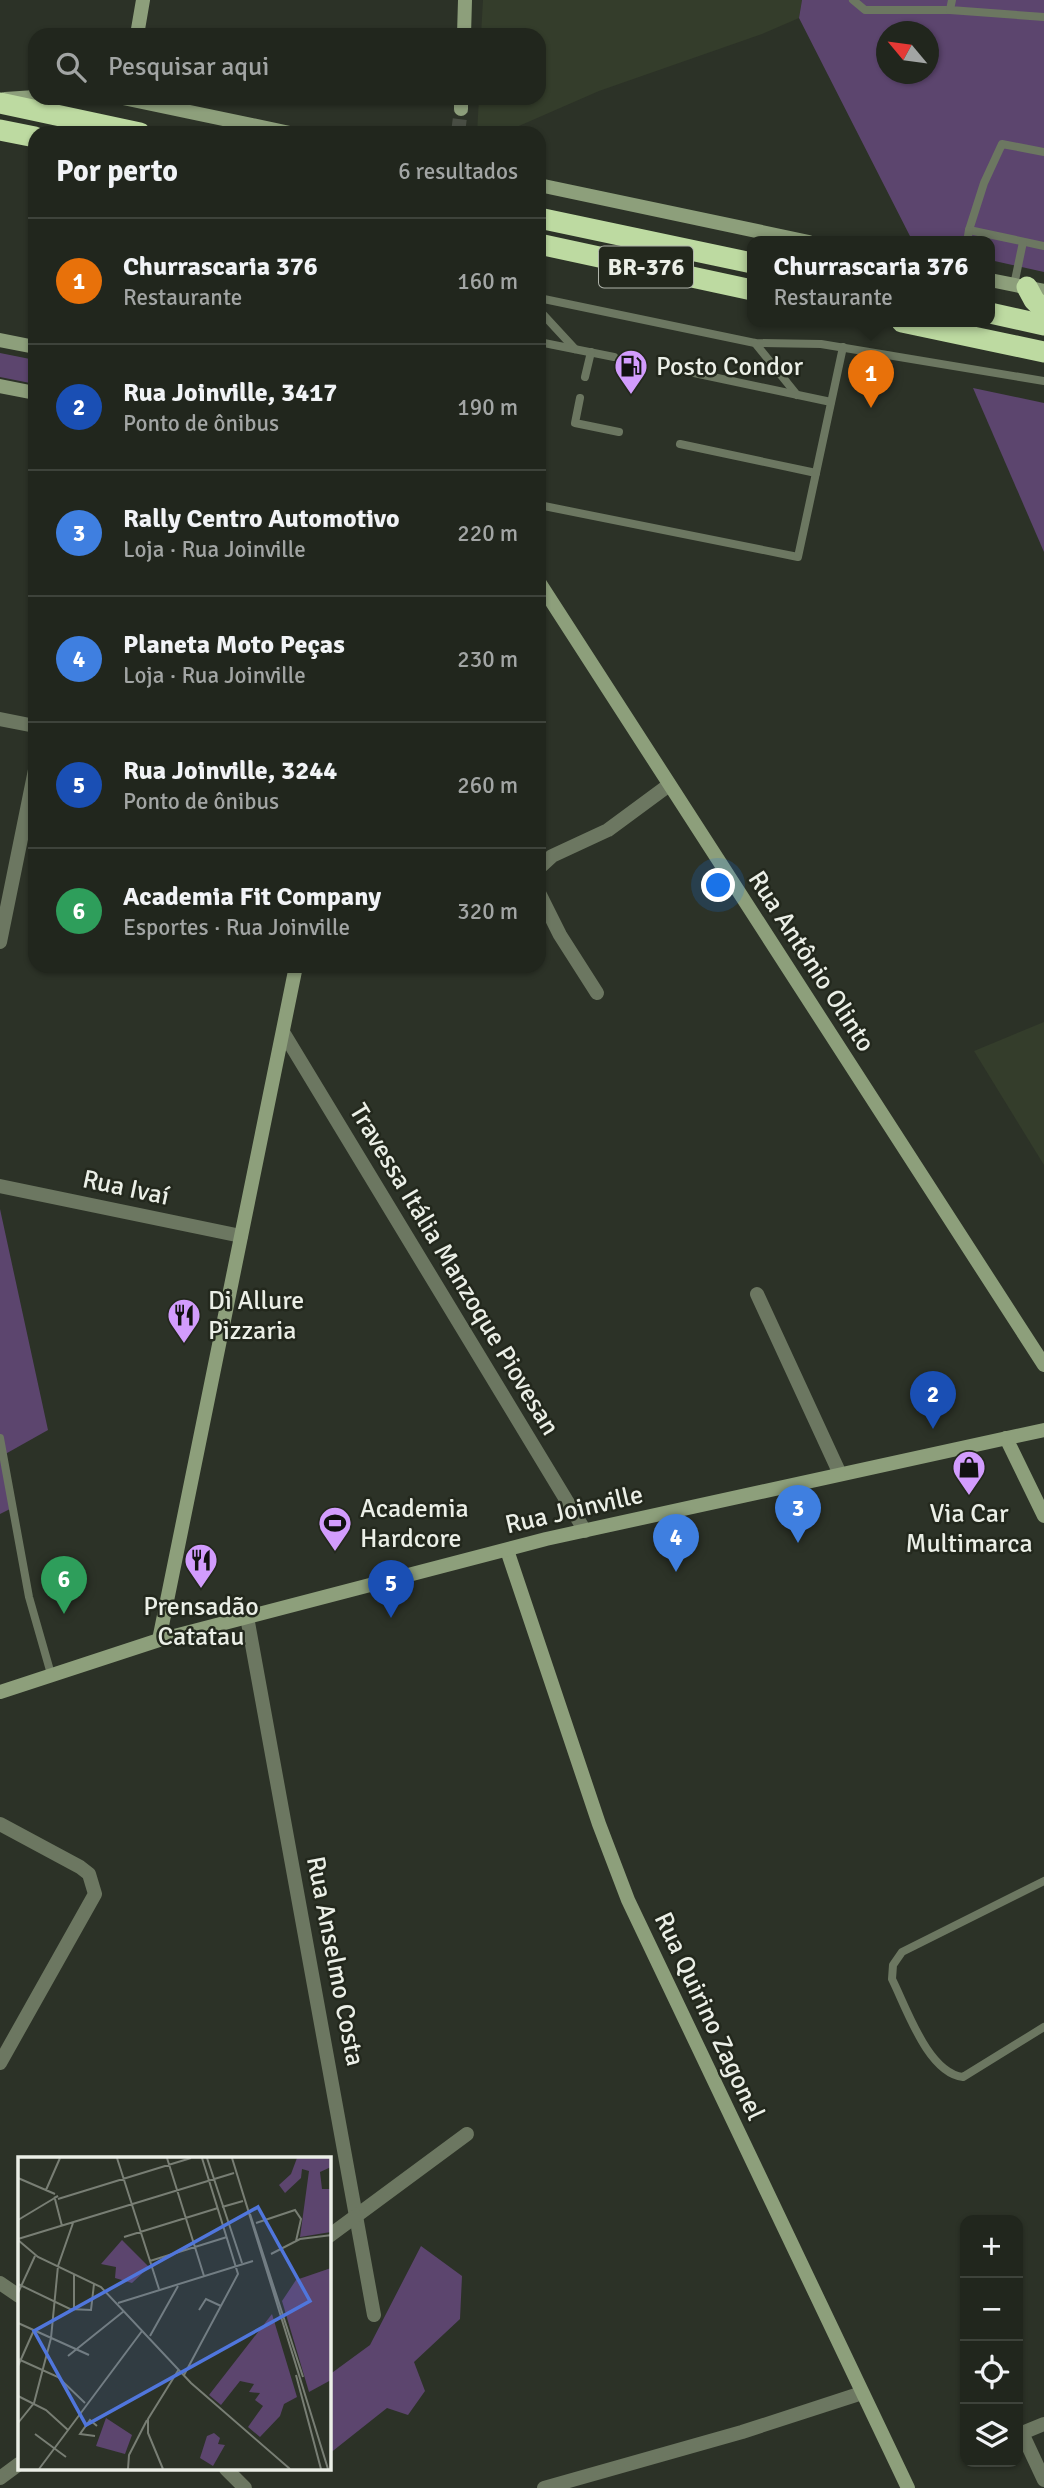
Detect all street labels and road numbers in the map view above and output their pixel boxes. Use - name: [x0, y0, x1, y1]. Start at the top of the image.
- road number: BR-376: [599, 246, 693, 288]
- street label: Rua Antônio Olinto: [741, 865, 882, 1058]
- street label: Travessa Itália Manzoque Piovesan: [342, 1098, 566, 1441]
- street label: Rua Ivaí: [79, 1163, 172, 1213]
- street label: Rua Joinville: [502, 1479, 646, 1541]
- street label: Rua Anselmo Costa: [299, 1854, 371, 2069]
- street label: Rua Quirino Zagonel: [647, 1907, 771, 2126]

